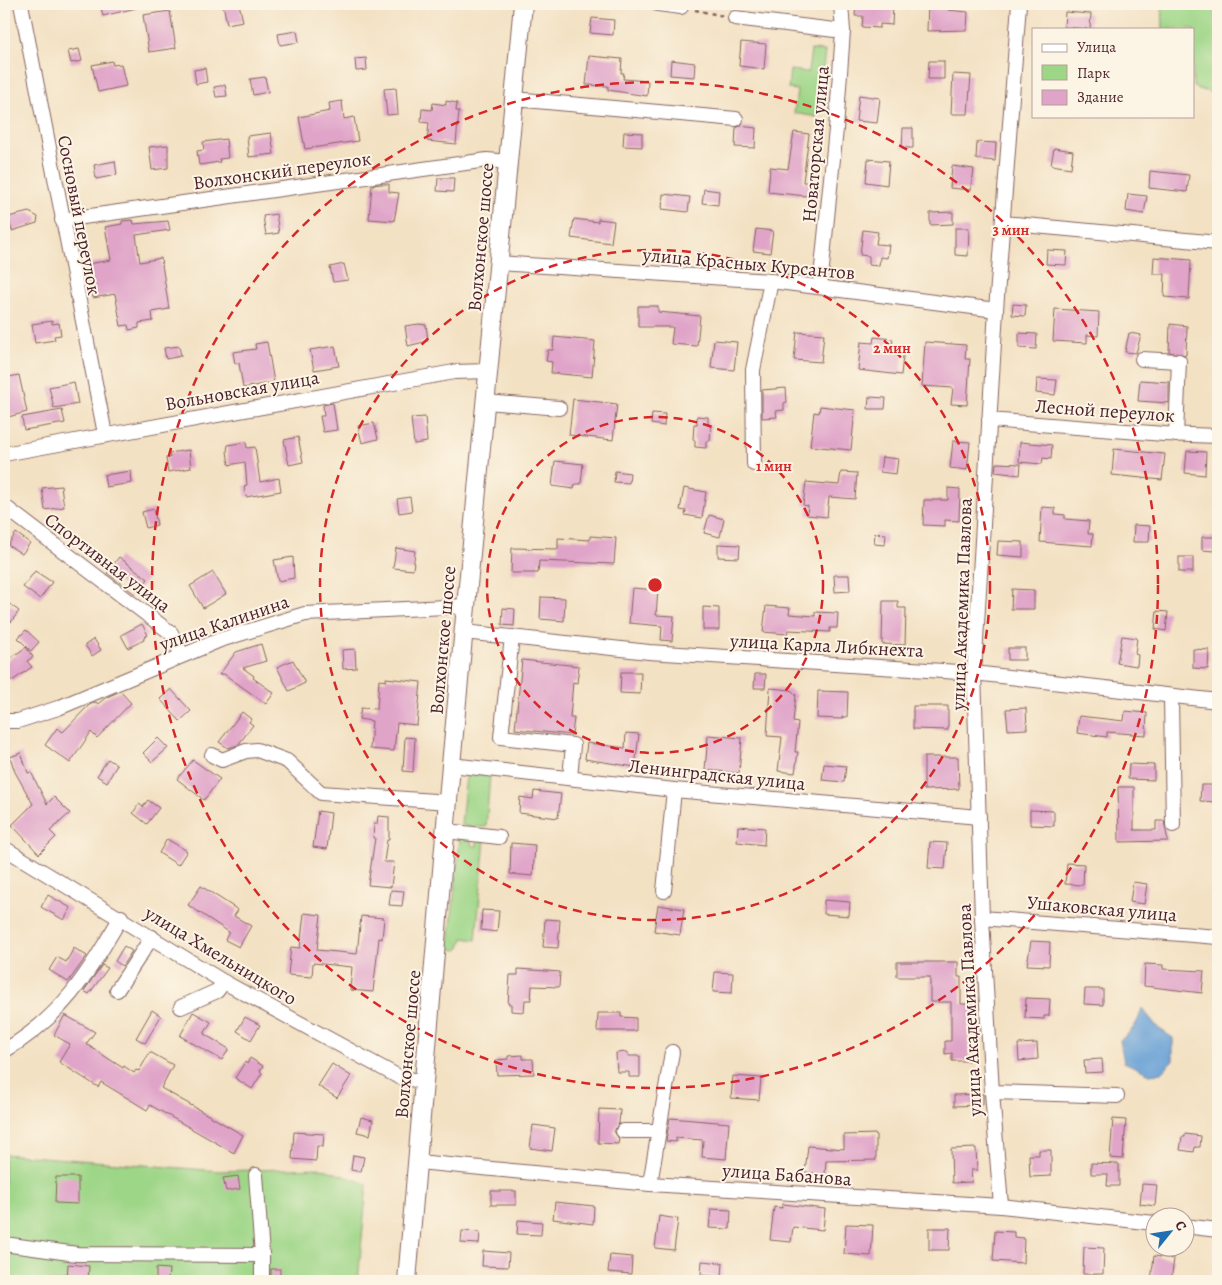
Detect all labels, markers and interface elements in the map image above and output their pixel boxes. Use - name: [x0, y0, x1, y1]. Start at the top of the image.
- legend: [1032, 28, 1194, 118]
- text: Улица: [1077, 37, 1116, 57]
- text: Парк: [1077, 63, 1110, 83]
- street label: Новаторская улица: [796, 64, 836, 224]
- text: Здание: [1077, 87, 1124, 107]
- street label: Сосновый переулок: [51, 133, 107, 297]
- street label: Волхонский переулок: [191, 146, 373, 196]
- street label: Волхонское шоссе: [462, 162, 500, 313]
- text: 3 мин: [993, 220, 1030, 240]
- street label: улица Красных Курсантов: [641, 242, 856, 286]
- text: 2 мин: [873, 338, 911, 358]
- street label: Вольновская улица: [163, 365, 322, 417]
- street label: Лесной переулок: [1034, 393, 1176, 429]
- text: 1 мин: [756, 456, 792, 476]
- street label: улица Академика Павлова: [945, 497, 979, 712]
- street label: Спортивная улица: [39, 507, 176, 619]
- street label: Волхонское шоссе: [424, 565, 462, 716]
- centre of rings: [646, 576, 664, 594]
- street label: улица Калинина: [155, 589, 293, 658]
- street label: улица Карла Либкнехта: [728, 628, 925, 664]
- street label: Ленинградская улица: [627, 753, 807, 797]
- street label: Ушаковская улица: [1026, 889, 1178, 929]
- street label: улица Хмельницкого: [139, 900, 301, 1012]
- street label: улица Академика Павлова: [951, 903, 989, 1118]
- street label: Волхонское шоссе: [389, 969, 427, 1120]
- street label: улица Бабанова: [720, 1157, 853, 1193]
- north arrow: [1144, 1208, 1194, 1258]
- text: С: [1170, 1217, 1191, 1235]

